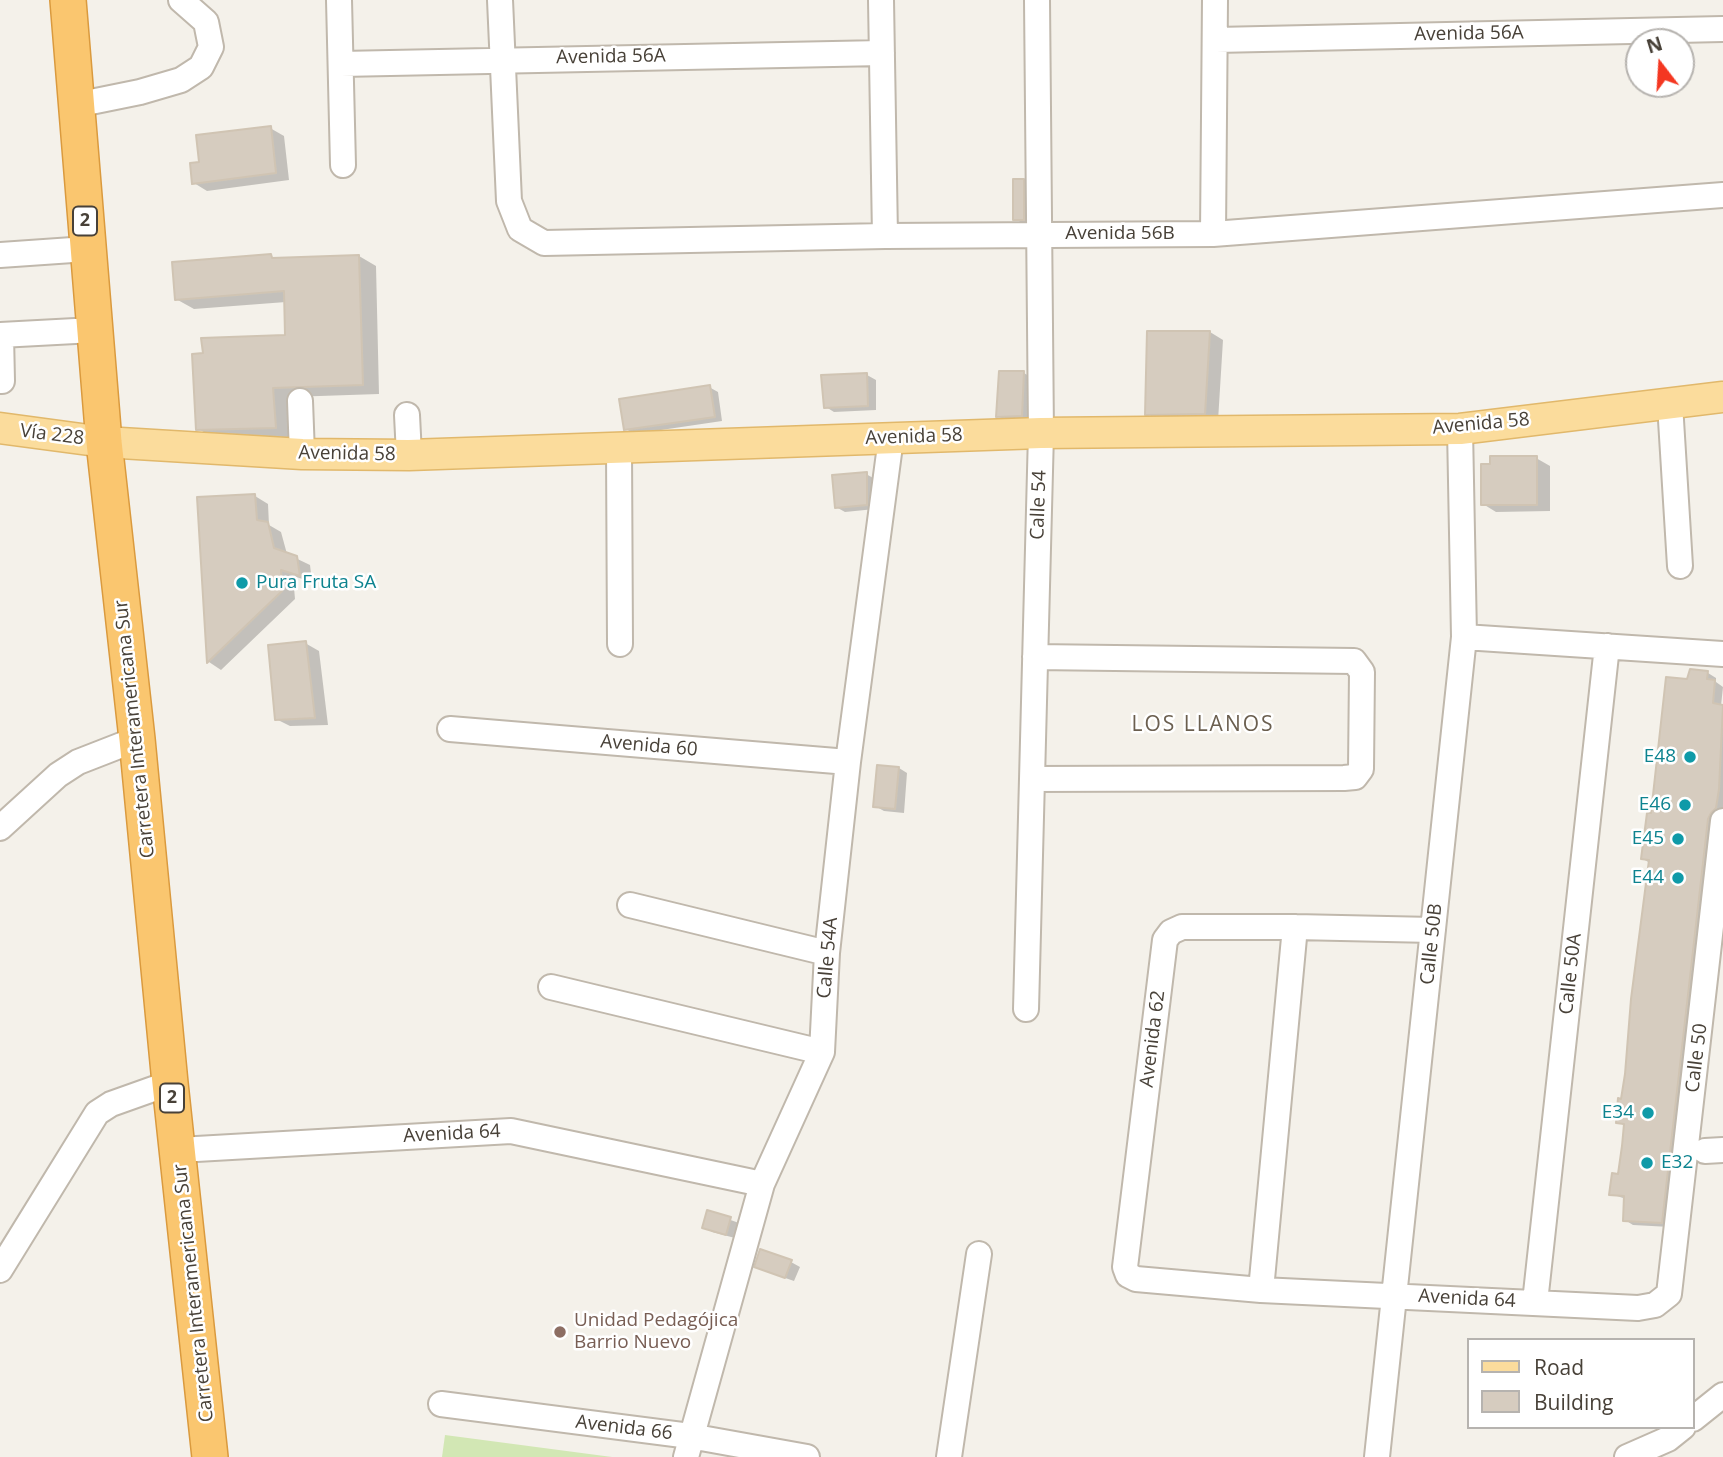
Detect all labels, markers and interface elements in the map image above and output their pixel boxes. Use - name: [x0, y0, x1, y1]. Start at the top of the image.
- street label: Avenida 56A: [1414, 22, 1524, 46]
- north arrow: [1625, 28, 1695, 98]
- text: N: [1643, 30, 1666, 60]
- street label: Avenida 56A: [556, 45, 666, 69]
- road number: 2: [73, 206, 97, 236]
- street label: Avenida 56B: [1065, 223, 1175, 245]
- street label: Avenida 58: [1431, 408, 1531, 440]
- street label: Vía 228: [19, 420, 85, 450]
- street label: Avenida 58: [865, 424, 963, 450]
- street label: Avenida 58: [298, 442, 396, 466]
- street label: Calle 54: [1026, 470, 1052, 540]
- place label: Pura Fruta SA: [256, 572, 376, 594]
- marker: Pura Fruta SA: [234, 575, 250, 591]
- street label: Carretera Interamericana Sur: [110, 599, 160, 859]
- district label: LOS LLANOS: [1133, 712, 1273, 738]
- street label: Avenida 60: [599, 730, 699, 762]
- place label: E48: [1644, 746, 1676, 768]
- marker: E48: [1682, 749, 1698, 765]
- place label: E46: [1639, 794, 1671, 816]
- marker: E46: [1677, 797, 1693, 813]
- place label: E45: [1632, 828, 1664, 850]
- marker: E45: [1670, 831, 1686, 847]
- place label: E44: [1632, 867, 1664, 889]
- marker: E44: [1670, 870, 1686, 886]
- street label: Calle 50B: [1416, 902, 1448, 986]
- street label: Calle 54A: [813, 916, 843, 1000]
- street label: Calle 50A: [1555, 932, 1587, 1016]
- street label: Avenida 62: [1136, 989, 1170, 1089]
- street label: Calle 50: [1681, 1022, 1713, 1094]
- road number: 2: [160, 1084, 184, 1112]
- place label: E34: [1602, 1102, 1634, 1124]
- marker: E34: [1640, 1105, 1656, 1121]
- street label: Avenida 64: [403, 1120, 501, 1148]
- place label: E32: [1661, 1152, 1693, 1174]
- marker: E32: [1639, 1155, 1655, 1171]
- street label: Carretera Interamericana Sur: [169, 1163, 219, 1423]
- street label: Avenida 64: [1418, 1285, 1516, 1313]
- place label: Unidad Pedagójica Barrio Nuevo: [574, 1310, 738, 1354]
- marker: Unidad Pedagójica Barrio Nuevo: [552, 1324, 568, 1340]
- legend: [1468, 1338, 1695, 1429]
- text: Road: [1534, 1353, 1584, 1381]
- text: Building: [1534, 1388, 1613, 1416]
- street label: Avenida 66: [574, 1411, 674, 1445]

